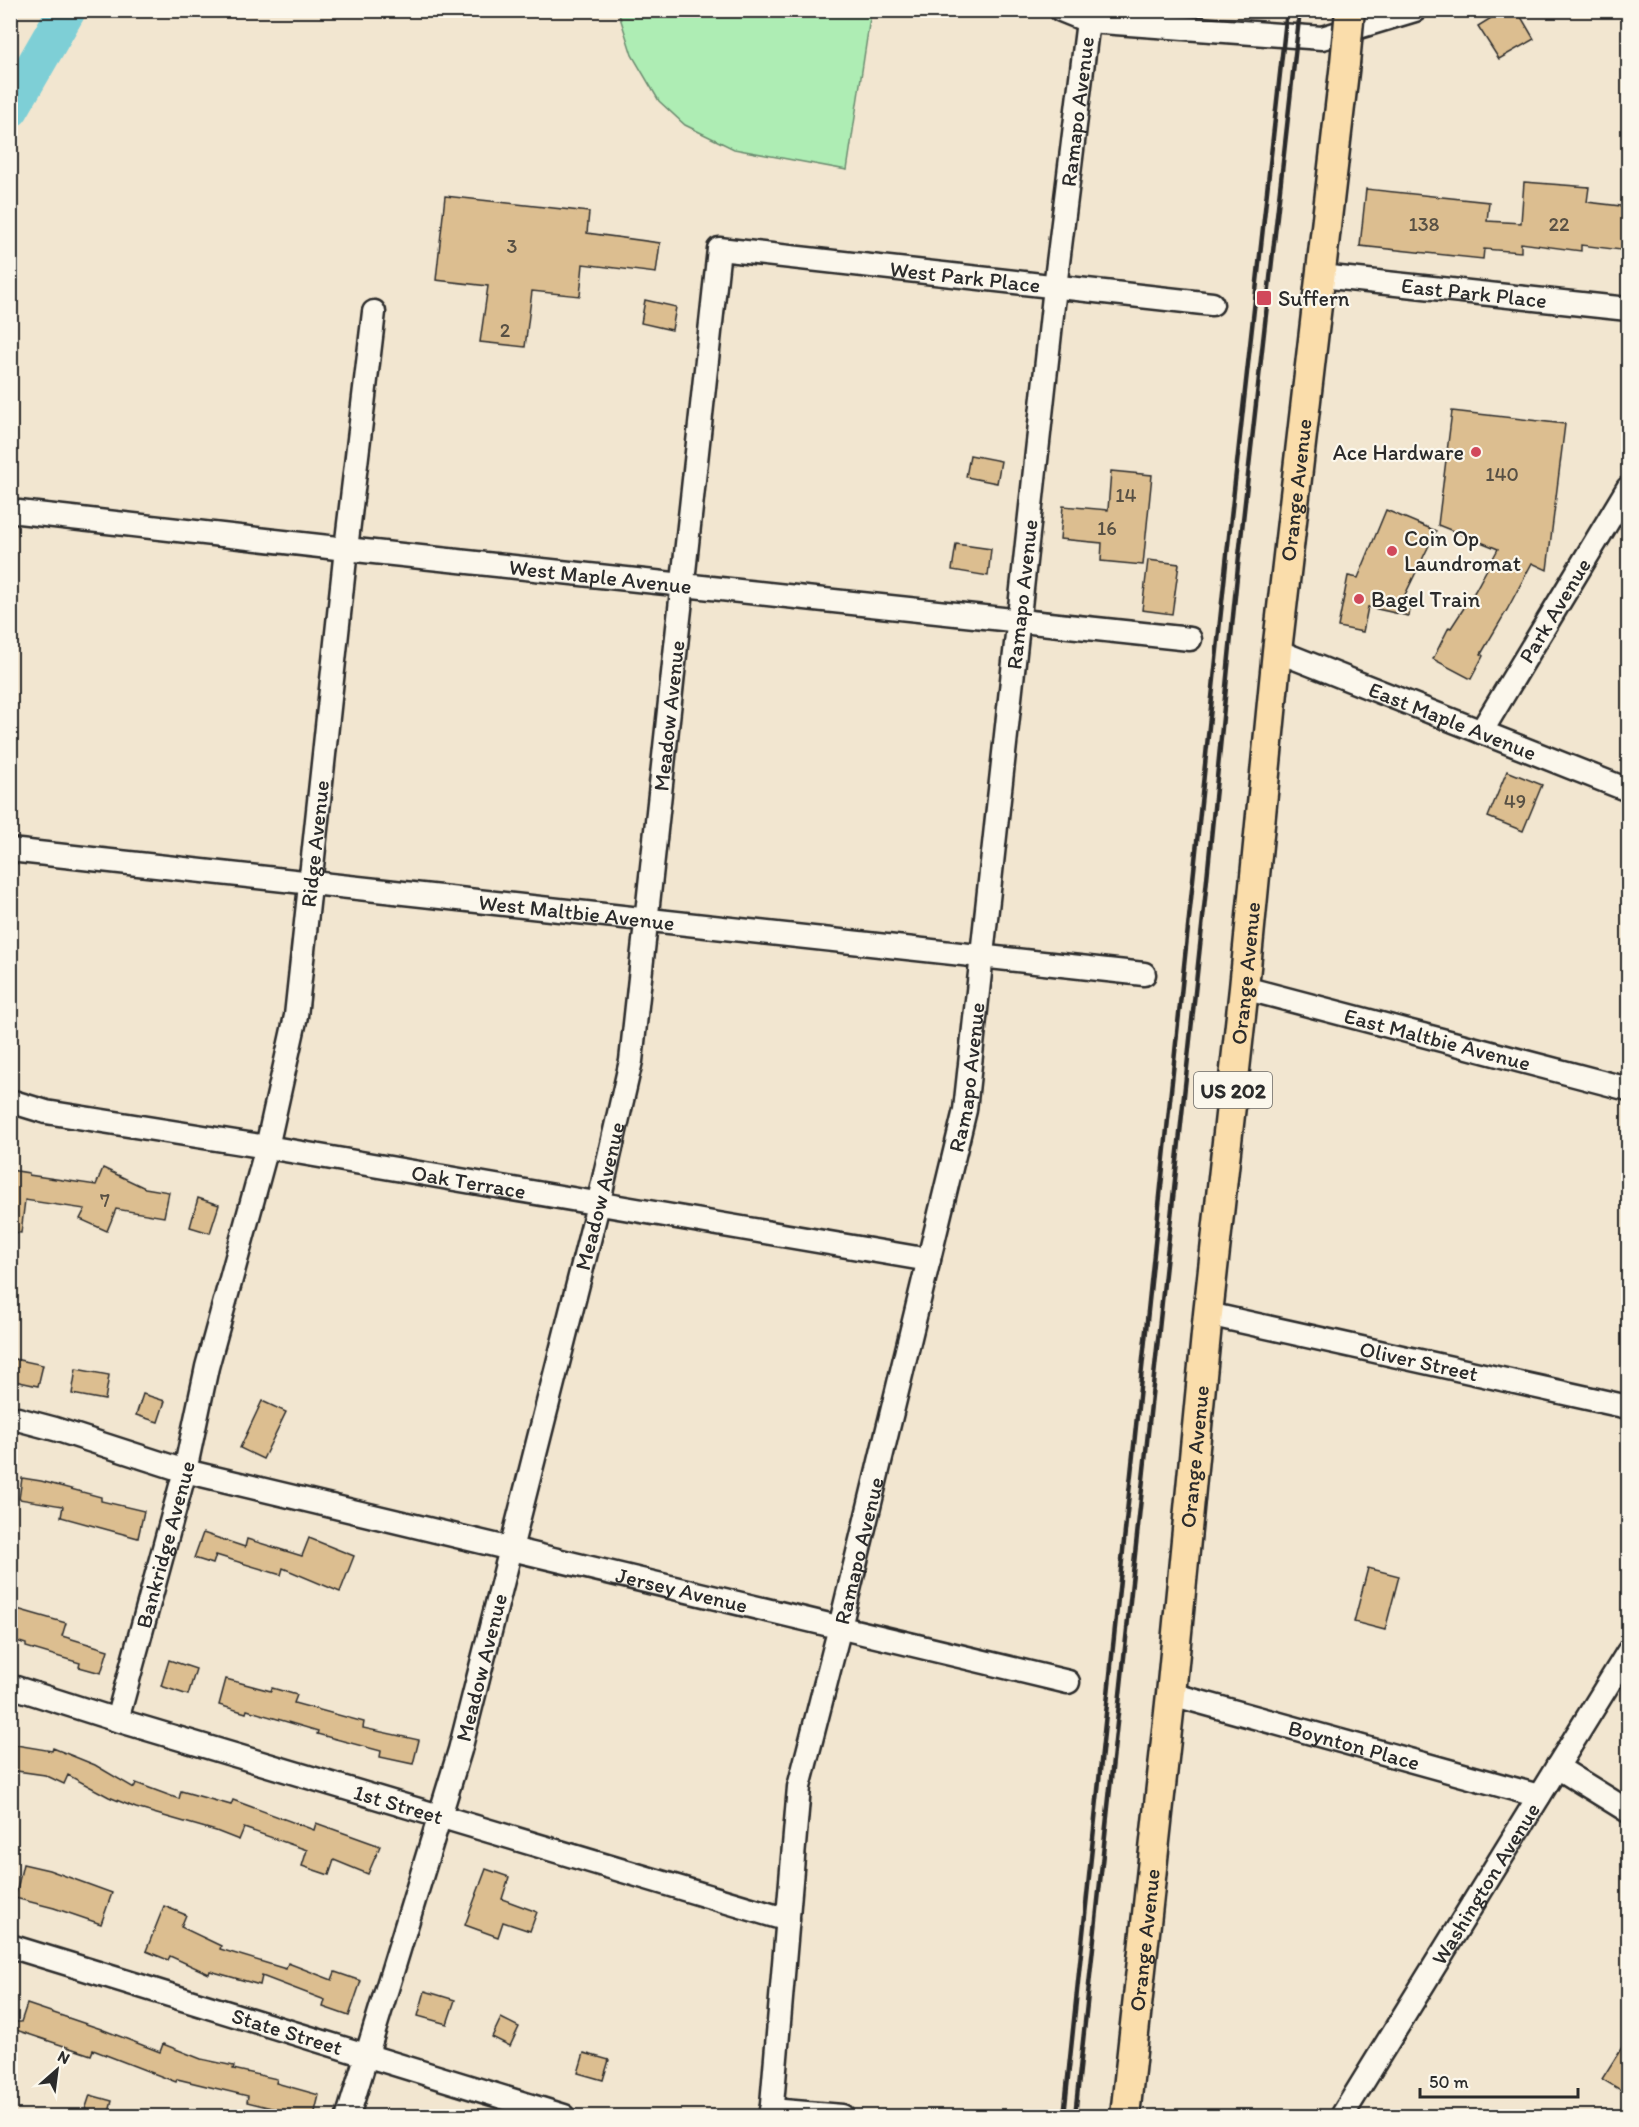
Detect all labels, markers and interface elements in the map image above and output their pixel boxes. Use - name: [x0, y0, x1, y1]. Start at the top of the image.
- street label: Ramapo Avenue: [1054, 35, 1099, 188]
- house number: 138: [1408, 212, 1440, 236]
- house number: 22: [1548, 212, 1570, 236]
- house number: 3: [507, 234, 518, 258]
- street label: West Park Place: [888, 255, 1042, 298]
- street label: East Park Place: [1400, 271, 1548, 314]
- place label: Suffern: [1278, 285, 1350, 312]
- marker: Suffern: [1255, 289, 1273, 307]
- house number: 2: [500, 318, 511, 342]
- street label: Orange Avenue: [1274, 417, 1317, 563]
- place label: Ace Hardware: [1333, 439, 1464, 466]
- marker: Ace Hardware: [1469, 445, 1483, 459]
- house number: 140: [1485, 462, 1519, 486]
- house number: 14: [1115, 483, 1137, 507]
- house number: 16: [1097, 516, 1117, 540]
- street label: Ramapo Avenue: [1000, 518, 1043, 671]
- place label: Coin Op Laundromat: [1404, 525, 1521, 577]
- marker: Coin Op Laundromat: [1385, 544, 1399, 558]
- street label: West Maple Avenue: [508, 553, 693, 599]
- street label: Park Avenue: [1512, 553, 1596, 668]
- place label: Bagel Train: [1371, 586, 1481, 613]
- marker: Bagel Train: [1352, 592, 1366, 606]
- street label: Meadow Avenue: [647, 639, 690, 793]
- street label: East Maple Avenue: [1365, 675, 1540, 766]
- street label: Ridge Avenue: [294, 779, 335, 909]
- house number: 49: [1504, 789, 1526, 813]
- street label: West Maltbie Avenue: [477, 888, 676, 936]
- street label: Orange Avenue: [1224, 901, 1266, 1046]
- street label: Ramapo Avenue: [942, 1001, 990, 1155]
- street label: East Maltbie Avenue: [1341, 1001, 1534, 1076]
- road number: US 202: [1194, 1072, 1272, 1108]
- street label: Meadow Avenue: [569, 1119, 630, 1273]
- street label: Oak Terrace: [409, 1158, 528, 1204]
- house number: 7: [100, 1188, 110, 1212]
- street label: Oliver Street: [1357, 1334, 1481, 1387]
- street label: Orange Avenue: [1174, 1384, 1215, 1529]
- street label: Bankridge Avenue: [129, 1458, 200, 1631]
- street label: Ramapo Avenue: [828, 1474, 889, 1627]
- street label: Jersey Avenue: [613, 1561, 750, 1618]
- street label: Meadow Avenue: [449, 1590, 513, 1744]
- street label: Boynton Place: [1285, 1714, 1423, 1776]
- street label: 1st Street: [351, 1778, 446, 1830]
- street label: Washington Avenue: [1425, 1797, 1545, 1970]
- street label: Orange Avenue: [1123, 1867, 1165, 2013]
- street label: State Street: [229, 2001, 346, 2061]
- north arrow: [27, 2040, 87, 2100]
- text: N: [55, 2046, 73, 2068]
- scale bar: [1420, 2061, 1578, 2099]
- text: 50 m: [1429, 2071, 1469, 2093]

